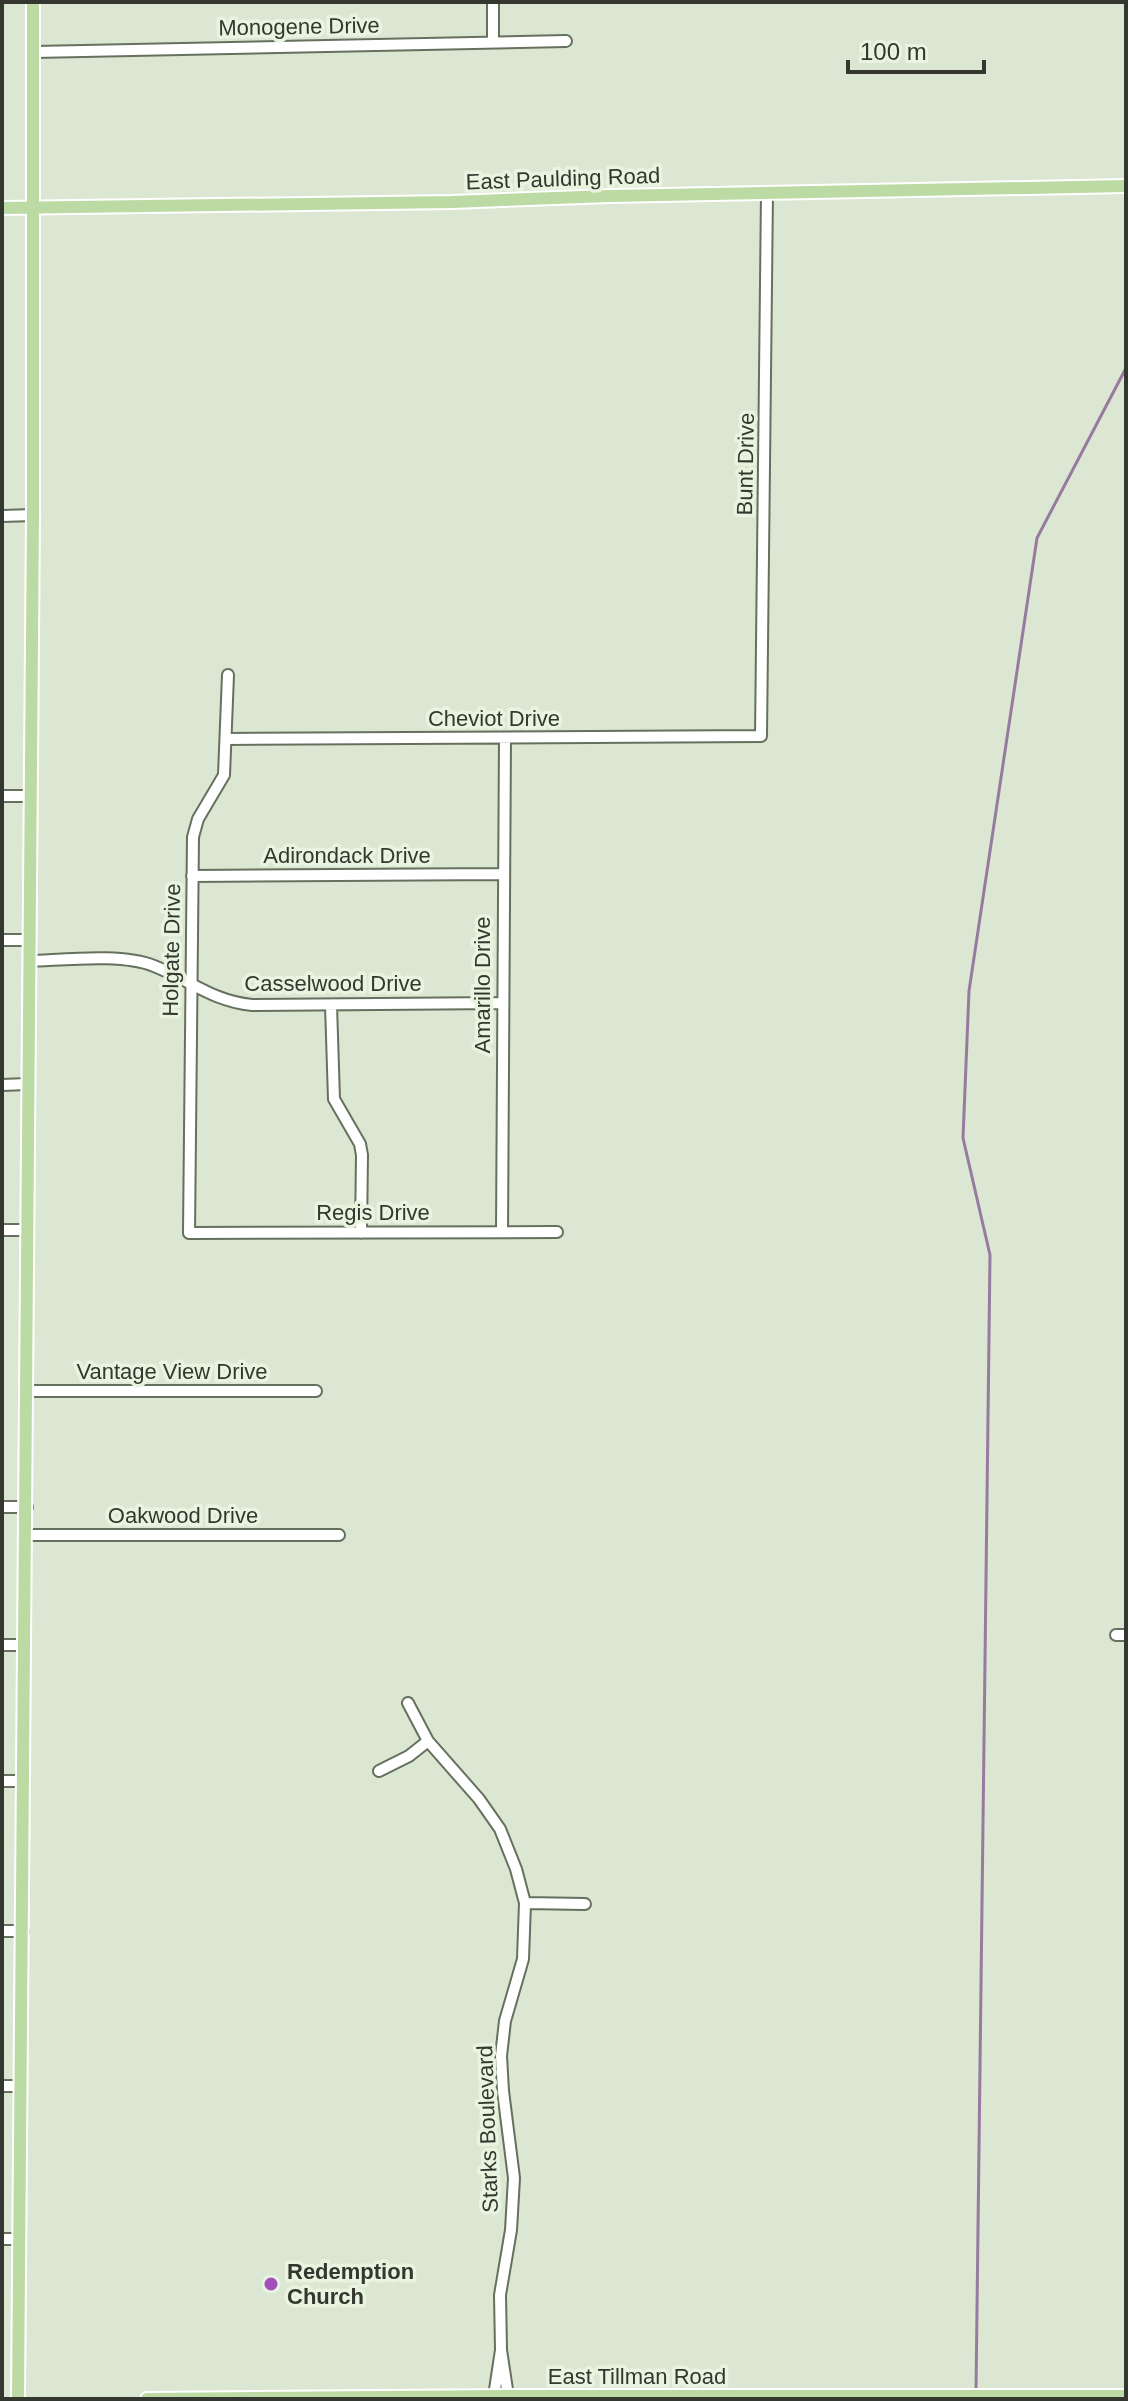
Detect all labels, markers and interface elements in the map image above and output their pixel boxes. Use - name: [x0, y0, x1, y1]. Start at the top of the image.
- street label: Monogene Drive: [218, 13, 380, 40]
- scale bar: [848, 24, 984, 74]
- text: 100 m: [860, 38, 927, 65]
- street label: East Paulding Road: [465, 163, 661, 194]
- street label: Bunt Drive: [732, 412, 759, 516]
- street label: Cheviot Drive: [428, 706, 560, 731]
- street label: Adirondack Drive: [263, 843, 431, 868]
- street label: Holgate Drive: [158, 883, 185, 1017]
- street label: Amarillo Drive: [470, 917, 495, 1053]
- street label: Casselwood Drive: [244, 971, 422, 996]
- street label: Regis Drive: [316, 1200, 430, 1225]
- street label: Vantage View Drive: [76, 1359, 268, 1384]
- street label: Oakwood Drive: [108, 1503, 258, 1528]
- street label: Starks Boulevard: [472, 2045, 503, 2213]
- place label: Redemption Church: [287, 2259, 414, 2309]
- marker: Redemption Church: [262, 2275, 280, 2293]
- street label: East Tillman Road: [548, 2364, 726, 2389]

